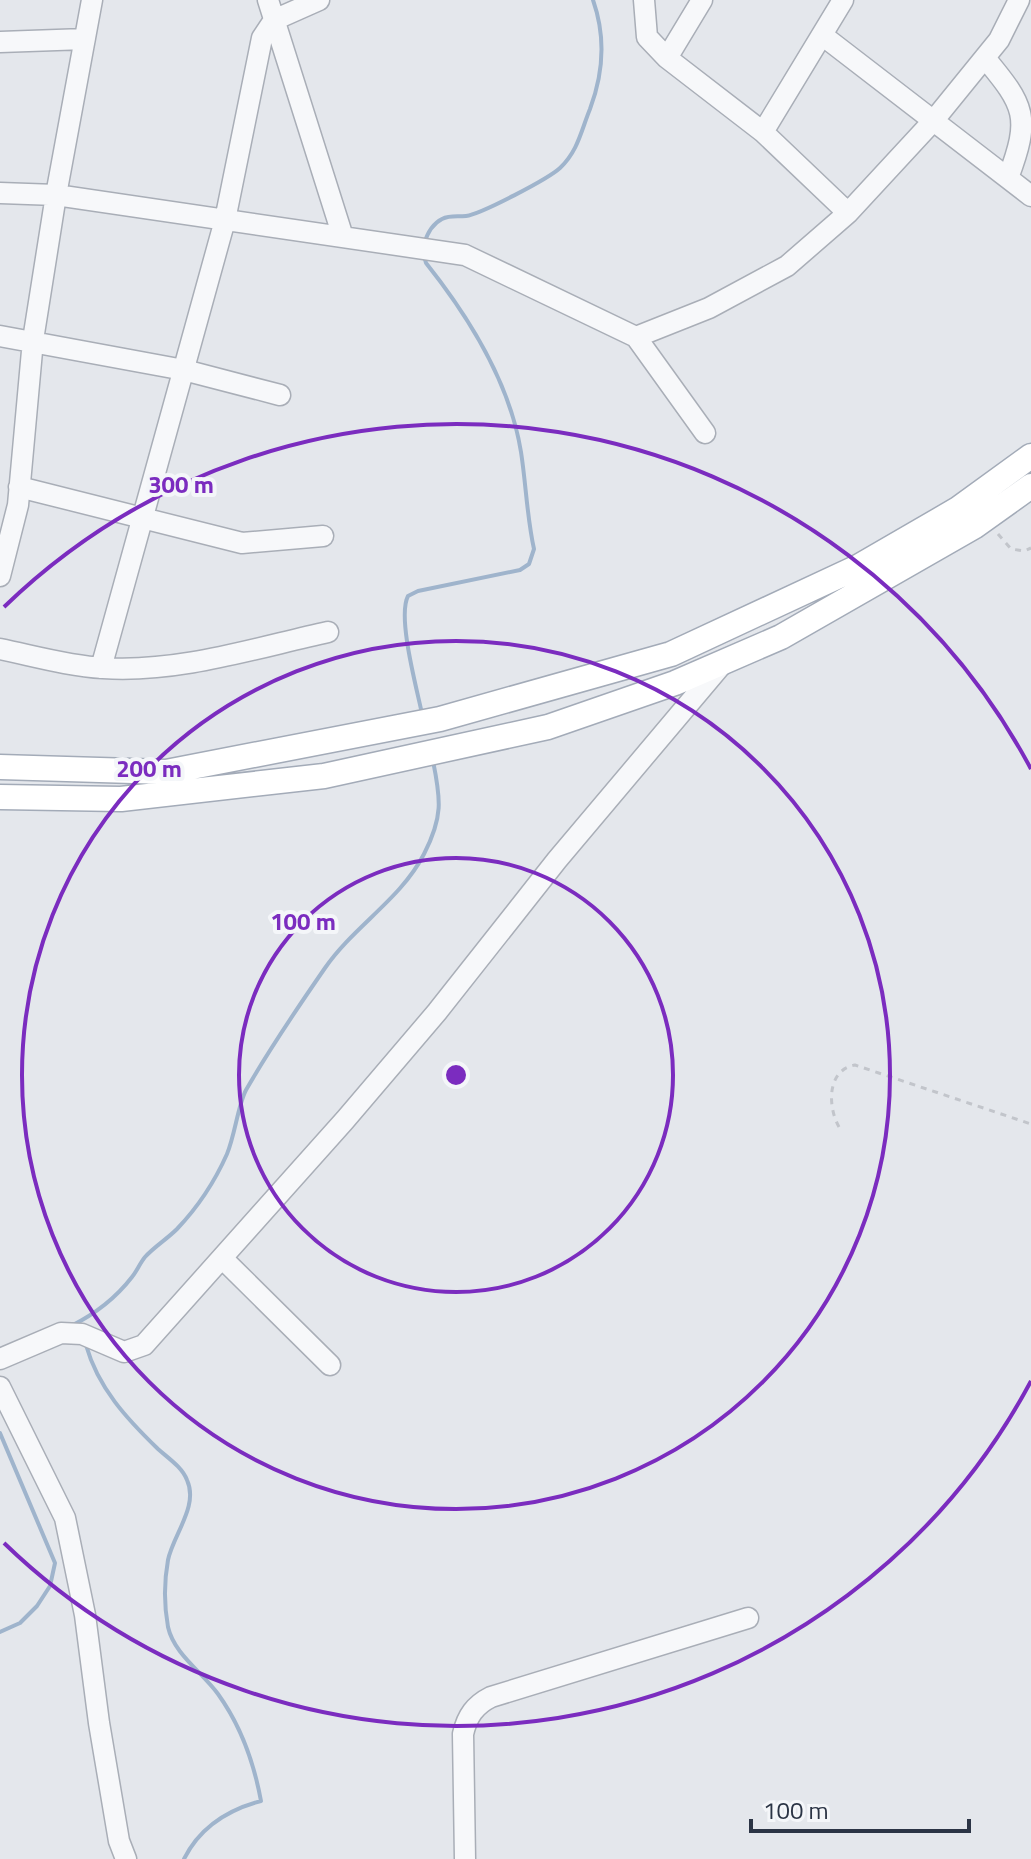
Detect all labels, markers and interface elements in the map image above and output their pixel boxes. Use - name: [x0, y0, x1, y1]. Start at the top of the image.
- text: 300 m: [148, 466, 214, 502]
- text: 200 m: [116, 750, 182, 786]
- text: 100 m: [270, 903, 336, 939]
- centre of rings: [442, 1061, 470, 1089]
- scale bar: [751, 1783, 969, 1833]
- text: 100 m: [763, 1792, 829, 1828]

